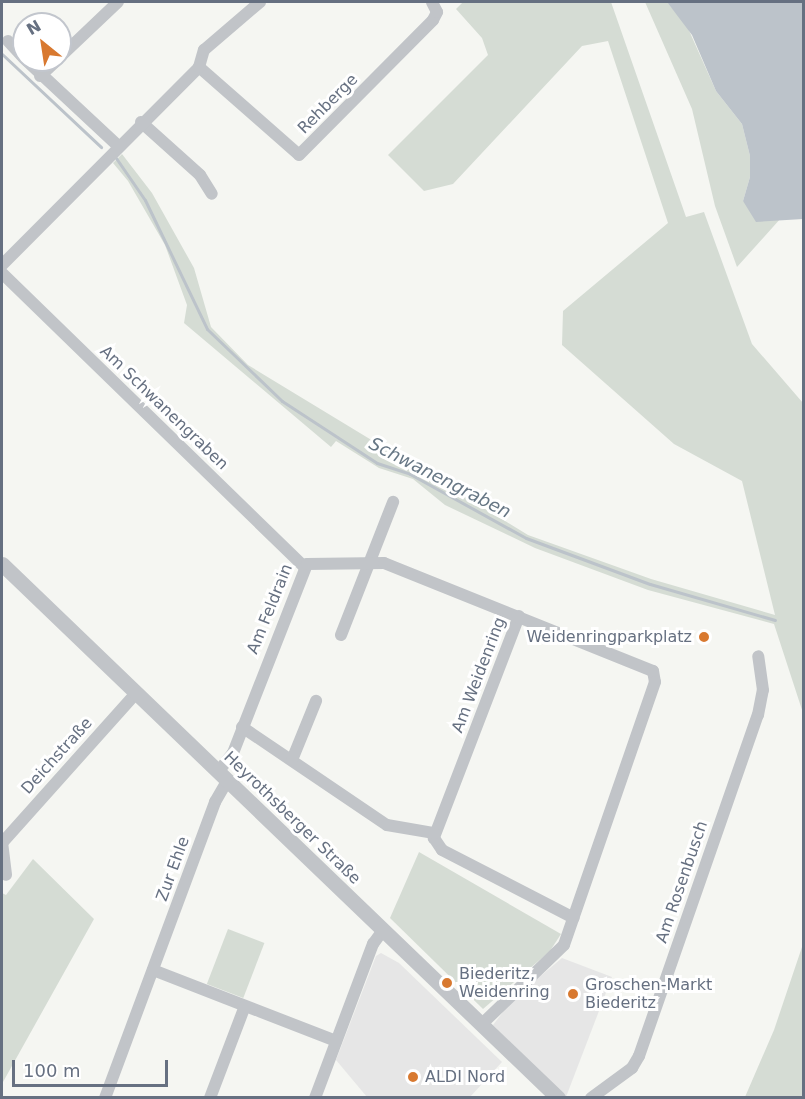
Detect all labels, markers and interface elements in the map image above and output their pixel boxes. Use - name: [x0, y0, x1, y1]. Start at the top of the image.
- north arrow: [12, 12, 72, 72]
- text: N: [23, 16, 44, 39]
- street label: Rehberge: [294, 70, 362, 138]
- street label: Am Schwanengraben: [96, 342, 232, 474]
- water label: Schwanengraben: [366, 433, 514, 523]
- street label: Am Feldrain: [243, 561, 297, 657]
- street label: Am Weidenring: [448, 614, 510, 736]
- place label: Weidenringparkplatz: [526, 627, 692, 647]
- marker: Weidenringparkplatz: [697, 630, 711, 644]
- street label: Deichstraße: [18, 714, 96, 798]
- street label: Heyrothsberger Straße: [220, 748, 364, 888]
- street label: Am Rosenbusch: [652, 819, 712, 945]
- street label: Zur Ehle: [152, 834, 194, 904]
- place label: Biederitz, Weidenring: [459, 964, 550, 1002]
- place label: Groschen-Markt Biederitz: [585, 975, 712, 1013]
- marker: Biederitz, Weidenring: [440, 976, 454, 990]
- marker: Groschen-Markt Biederitz: [566, 987, 580, 1001]
- scale bar: [15, 1048, 171, 1086]
- text: 100 m: [23, 1060, 81, 1081]
- place label: ALDI Nord: [425, 1067, 505, 1087]
- marker: ALDI Nord: [406, 1070, 420, 1084]

